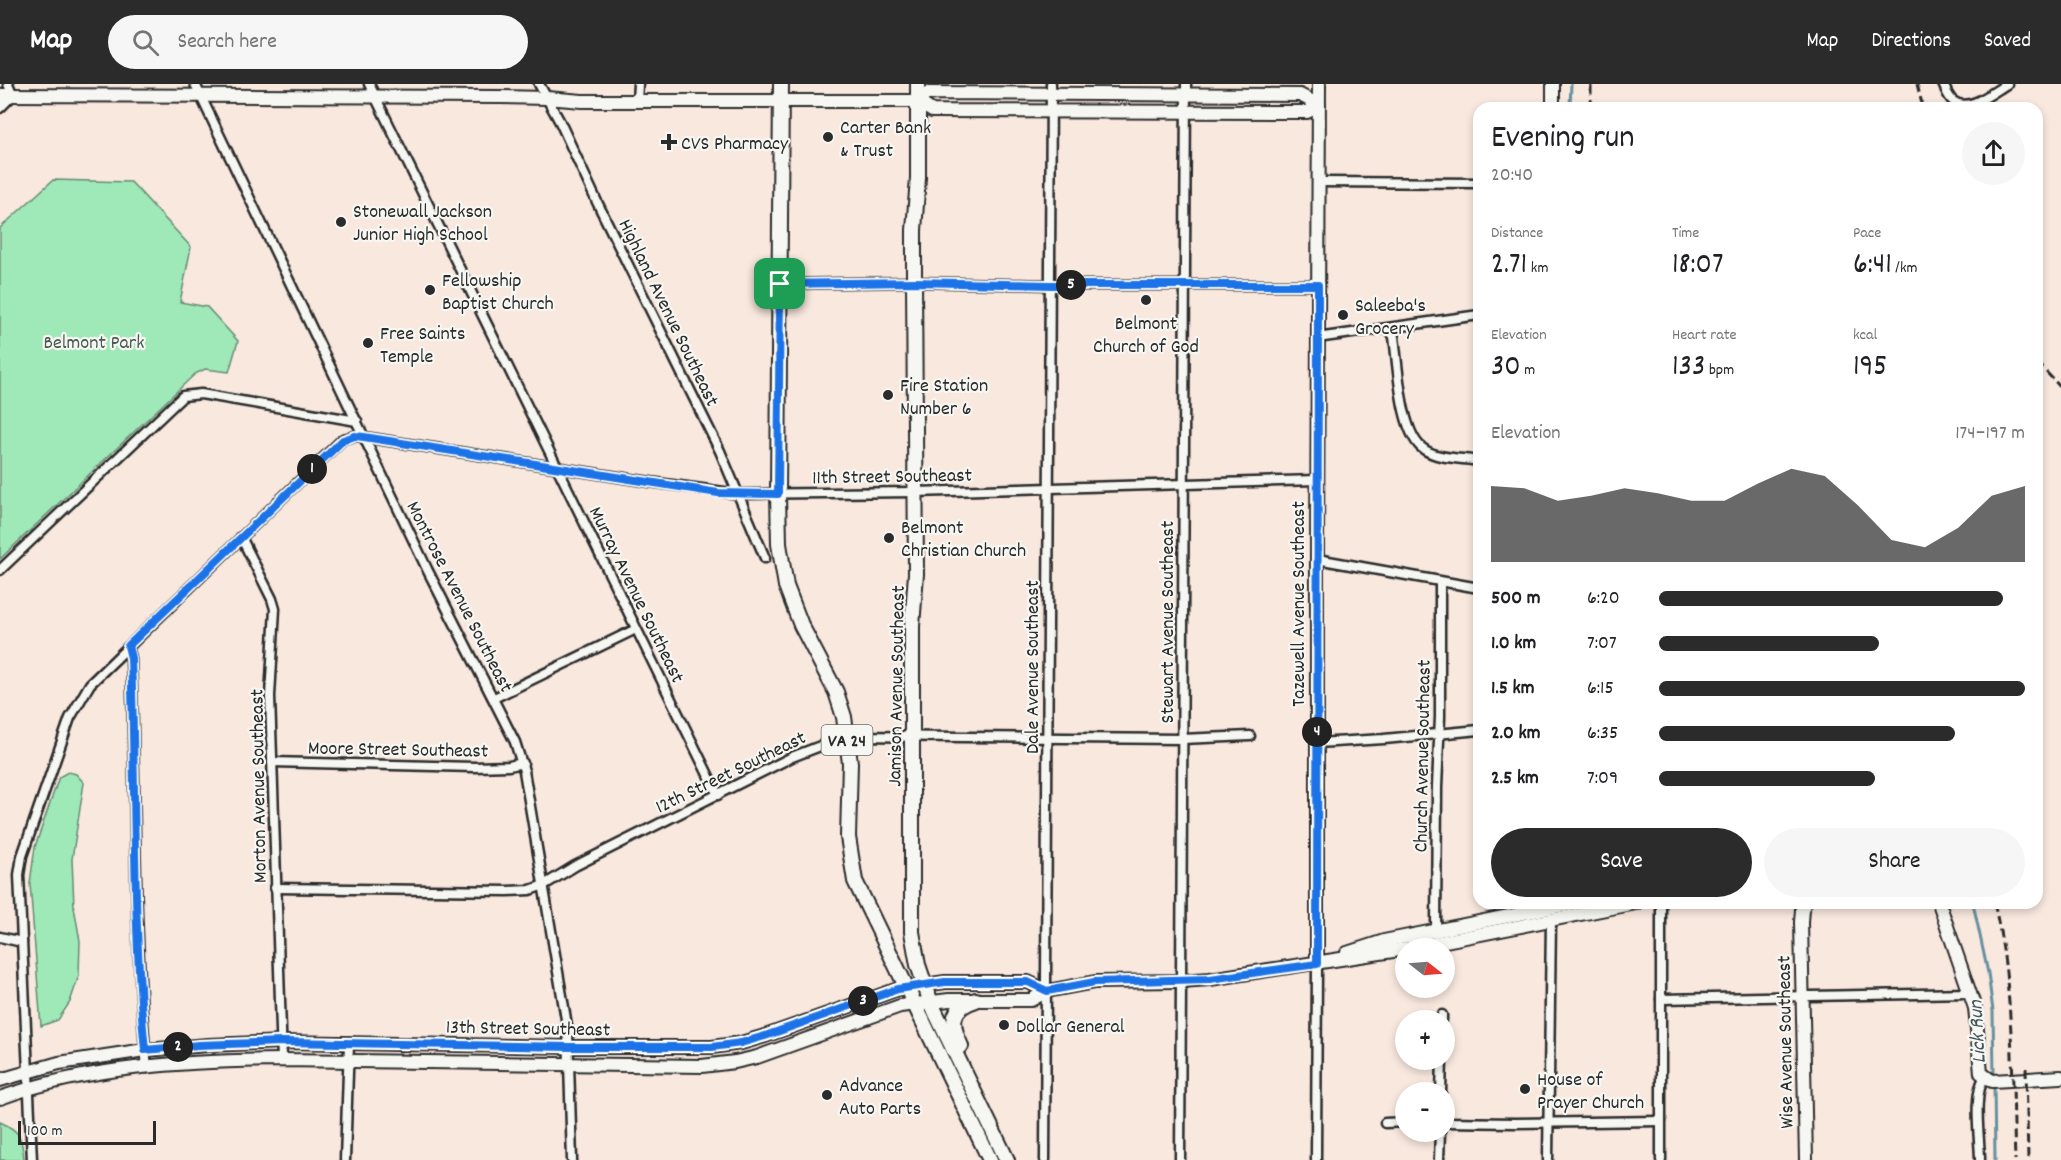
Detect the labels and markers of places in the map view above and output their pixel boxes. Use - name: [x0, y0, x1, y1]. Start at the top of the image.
- place label: Carter Bank & Trust: [840, 115, 931, 166]
- marker: Carter Bank & Trust: [821, 130, 835, 144]
- place label: CVS Pharmacy: [681, 131, 789, 159]
- marker: CVS Pharmacy: [662, 135, 676, 149]
- place label: Stonewall Jackson Junior High School: [353, 199, 492, 250]
- marker: Stonewall Jackson Junior High School: [334, 215, 348, 229]
- pin: [754, 258, 805, 309]
- place label: Fellowship Baptist Church: [442, 268, 554, 319]
- pin: 5: [1056, 270, 1086, 300]
- marker: Fellowship Baptist Church: [423, 283, 437, 297]
- marker: Belmont Church of God: [1139, 293, 1153, 307]
- place label: Saleeba's Grocery: [1355, 293, 1426, 344]
- marker: Saleeba's Grocery: [1336, 308, 1350, 322]
- place label: Belmont Church of God: [1093, 311, 1199, 362]
- place label: Free Saints Temple: [380, 321, 465, 372]
- marker: Free Saints Temple: [361, 336, 375, 350]
- place label: Fire Station Number 6: [900, 373, 988, 424]
- marker: Fire Station Number 6: [881, 388, 895, 402]
- pin: 1: [297, 454, 327, 484]
- place label: Belmont Christian Church: [901, 515, 1026, 566]
- marker: Belmont Christian Church: [882, 531, 896, 545]
- pin: 4: [1302, 717, 1332, 747]
- pin: 3: [848, 986, 878, 1016]
- place label: Dollar General: [1016, 1014, 1125, 1042]
- marker: Dollar General: [997, 1018, 1011, 1032]
- pin: 2: [163, 1032, 193, 1062]
- place label: House of Prayer Church: [1537, 1067, 1644, 1118]
- place label: Advance Auto Parts: [839, 1073, 921, 1124]
- marker: House of Prayer Church: [1518, 1082, 1532, 1096]
- marker: Advance Auto Parts: [820, 1088, 834, 1102]

